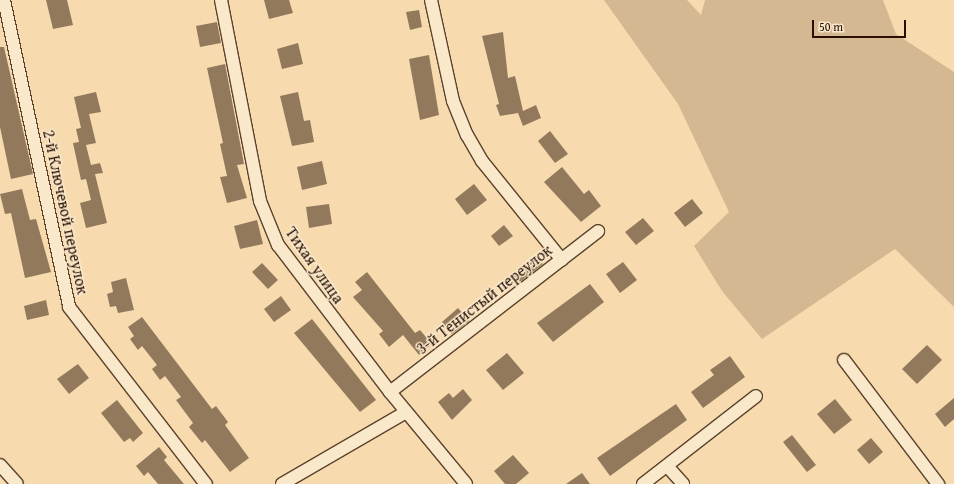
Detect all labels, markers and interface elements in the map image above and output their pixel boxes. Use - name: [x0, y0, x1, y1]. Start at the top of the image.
- scale bar: [814, 12, 908, 38]
- text: 50 m: [819, 18, 843, 35]
- street label: 2-й Ключевой переулок: [39, 128, 93, 296]
- street label: Тихая улица: [282, 223, 348, 307]
- street label: 3-й Тенистый переулок: [412, 240, 556, 358]

